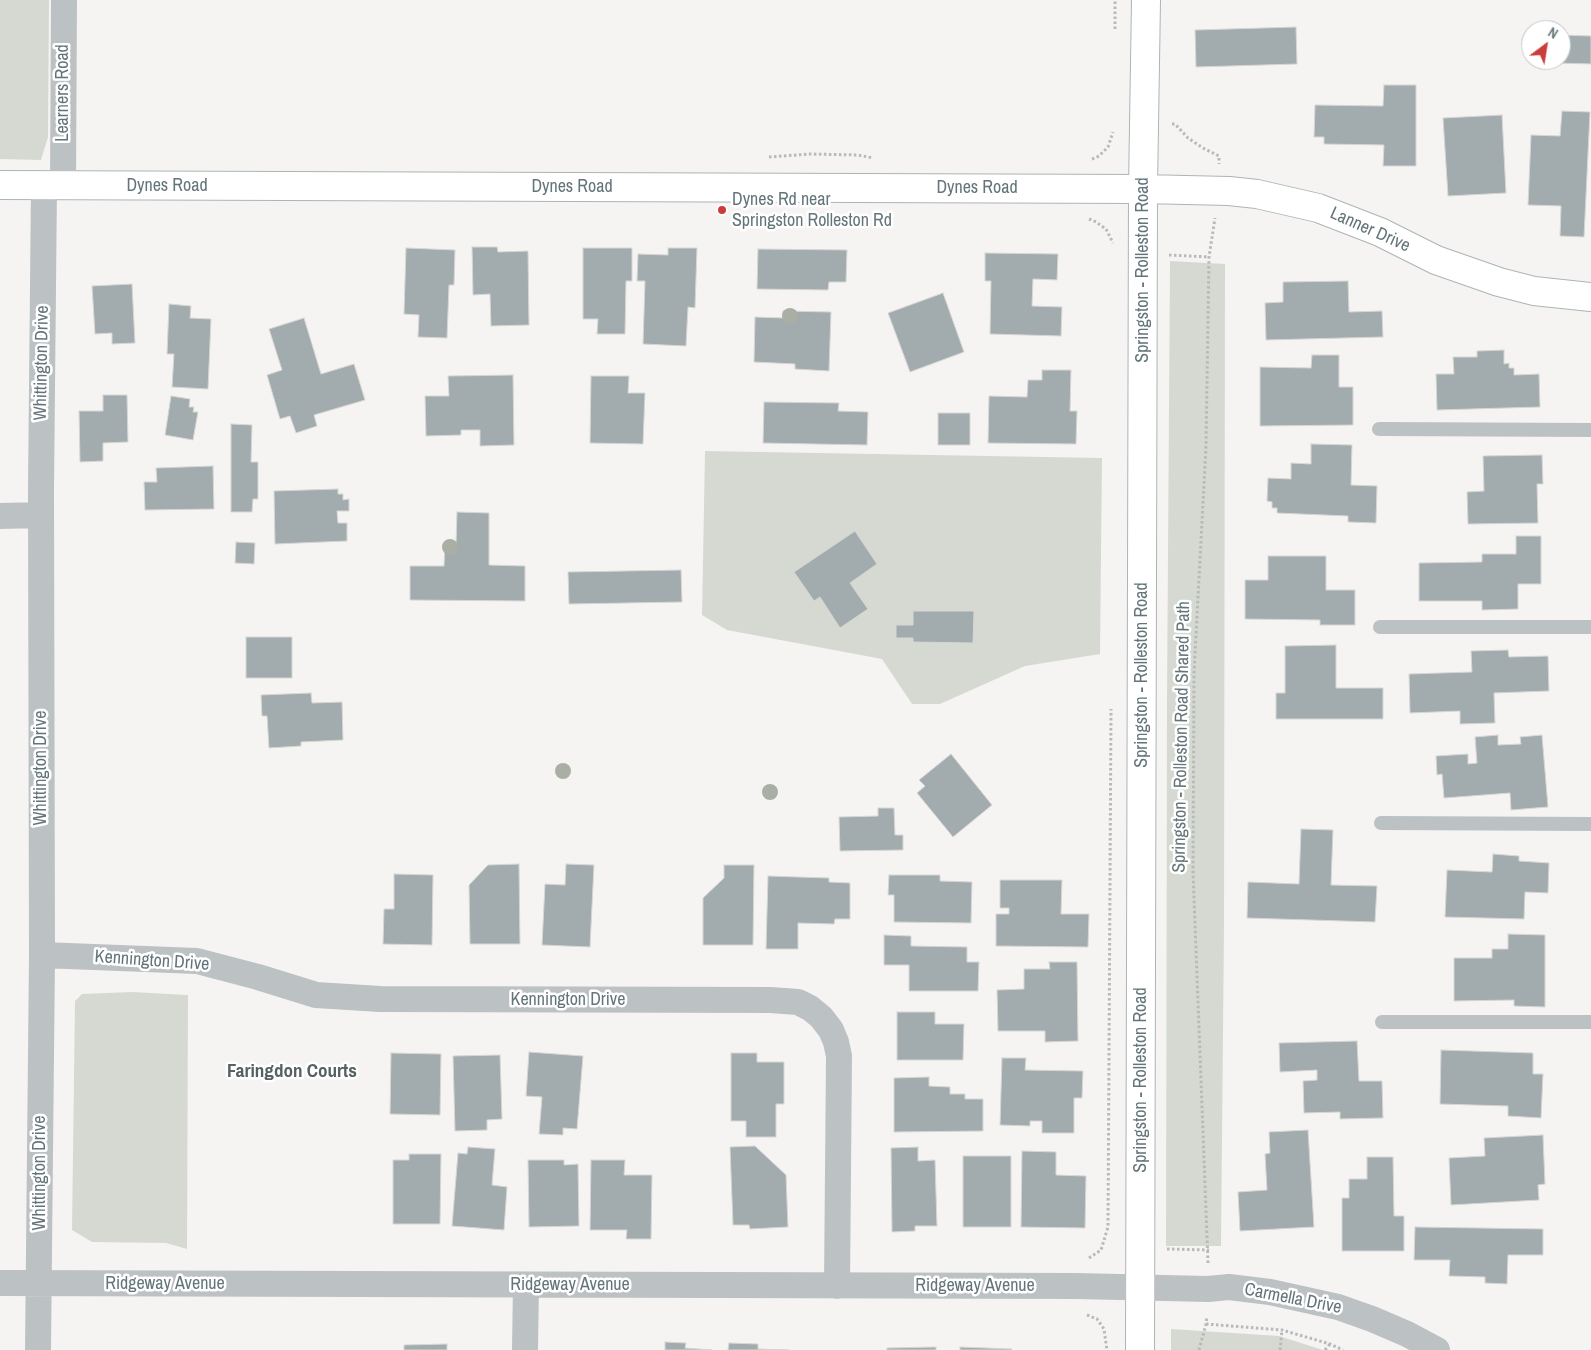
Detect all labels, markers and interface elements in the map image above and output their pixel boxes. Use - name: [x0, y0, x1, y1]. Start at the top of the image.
- north arrow: [1521, 20, 1571, 70]
- text: N: [1545, 23, 1561, 43]
- street label: Learners Road: [52, 44, 74, 142]
- street label: Dynes Road: [126, 175, 208, 197]
- street label: Dynes Road: [531, 176, 613, 198]
- street label: Dynes Road: [936, 177, 1018, 199]
- street label: Springston - Rolleston Road: [1132, 177, 1154, 363]
- place label: Dynes Rd near Springston Rolleston Rd: [732, 189, 892, 232]
- street label: Lanner Drive: [1327, 203, 1413, 257]
- marker: Dynes Rd near Springston Rolleston Rd: [716, 204, 728, 216]
- street label: Whittington Drive: [30, 305, 54, 421]
- street label: Springston - Rolleston Road: [1131, 582, 1153, 768]
- street label: Springston - Rolleston Road Shared Path: [1169, 601, 1195, 873]
- street label: Whittington Drive: [30, 711, 52, 825]
- street label: Kennington Drive: [94, 946, 210, 976]
- street label: Springston - Rolleston Road: [1130, 987, 1152, 1173]
- street label: Kennington Drive: [511, 989, 625, 1011]
- district label: Faringdon Courts: [227, 1061, 357, 1083]
- street label: Whittington Drive: [29, 1116, 51, 1230]
- street label: Ridgeway Avenue: [105, 1273, 225, 1295]
- street label: Ridgeway Avenue: [510, 1274, 630, 1296]
- street label: Ridgeway Avenue: [915, 1275, 1035, 1297]
- street label: Carmella Drive: [1243, 1279, 1343, 1319]

